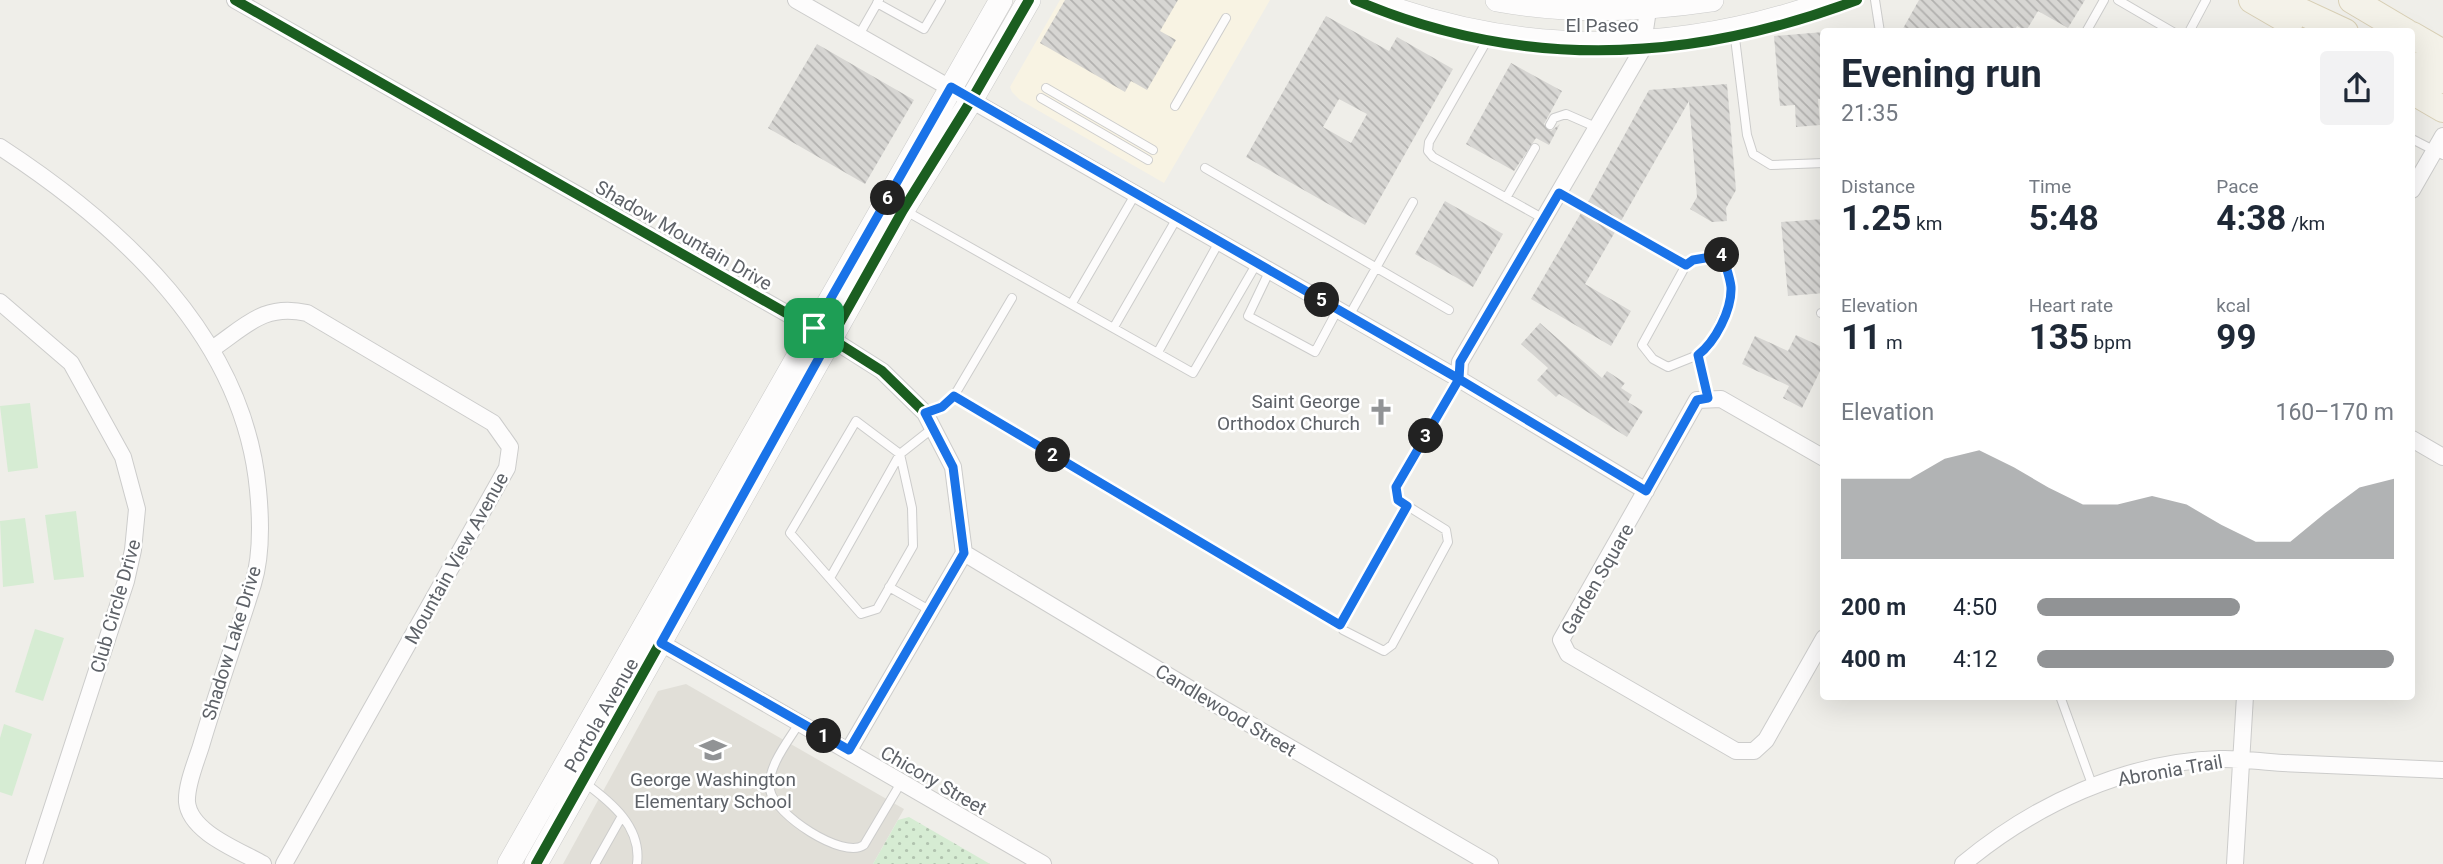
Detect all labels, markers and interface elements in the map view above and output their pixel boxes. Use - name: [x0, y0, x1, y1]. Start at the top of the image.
- street label: El Paseo: [1565, 14, 1639, 37]
- button: share: [2320, 51, 2394, 125]
- text: Evening run: [1841, 52, 2042, 96]
- text: 21:35: [1841, 100, 1898, 127]
- street label: Shadow Mountain Drive: [591, 175, 776, 295]
- text: Distance: [1841, 175, 1915, 198]
- text: Time: [2029, 175, 2071, 198]
- text: Pace: [2216, 175, 2259, 198]
- pin: 6: [870, 180, 906, 216]
- text: 6: [882, 186, 893, 209]
- text: 1.25: [1841, 198, 1911, 239]
- text: 5:48: [2029, 198, 2099, 239]
- text: 4:38: [2216, 198, 2286, 239]
- text: km: [1911, 212, 1942, 235]
- text: /km: [2286, 212, 2325, 235]
- pin: 4: [1704, 238, 1740, 272]
- text: 4: [1716, 243, 1727, 266]
- pin: 5: [1304, 282, 1340, 318]
- text: 5: [1316, 288, 1327, 311]
- text: Elevation: [1841, 294, 1918, 317]
- text: Heart rate: [2029, 294, 2113, 317]
- text: kcal: [2216, 294, 2251, 317]
- pin: [784, 298, 844, 358]
- icon: arrive: [795, 309, 833, 347]
- text: 11: [1841, 317, 1881, 358]
- text: 135: [2029, 317, 2089, 358]
- text: 99: [2216, 317, 2257, 358]
- text: m: [1881, 331, 1903, 354]
- text: bpm: [2089, 331, 2132, 354]
- place label: Saint George Orthodox Church: [1217, 390, 1360, 435]
- church icon: Saint George Orthodox Church: [1366, 397, 1396, 427]
- text: Elevation: [1841, 399, 1934, 426]
- text: 160–170 m: [2275, 399, 2394, 426]
- pin: 3: [1408, 418, 1444, 453]
- text: 3: [1420, 424, 1431, 447]
- pin: 2: [1036, 438, 1070, 472]
- text: 2: [1047, 443, 1058, 466]
- street label: Mountain View Avenue: [400, 468, 513, 648]
- street label: Garden Square: [1556, 519, 1639, 639]
- street label: Club Circle Drive: [85, 537, 146, 676]
- street label: Shadow Lake Drive: [197, 563, 266, 723]
- text: 200 m: [1841, 594, 1906, 621]
- text: 4:50: [1953, 594, 1997, 621]
- text: 400 m: [1841, 646, 1906, 673]
- text: 4:12: [1953, 646, 1997, 673]
- street label: Portola Avenue: [559, 654, 643, 777]
- street label: Candlewood Street: [1151, 659, 1300, 762]
- pin: 1: [806, 718, 842, 754]
- text: 1: [818, 724, 829, 747]
- school or university icon: George Washington Elementary School: [698, 735, 728, 765]
- street label: Chicory Street: [877, 741, 991, 820]
- street label: Abronia Trail: [2116, 750, 2224, 791]
- place label: George Washington Elementary School: [630, 768, 796, 813]

